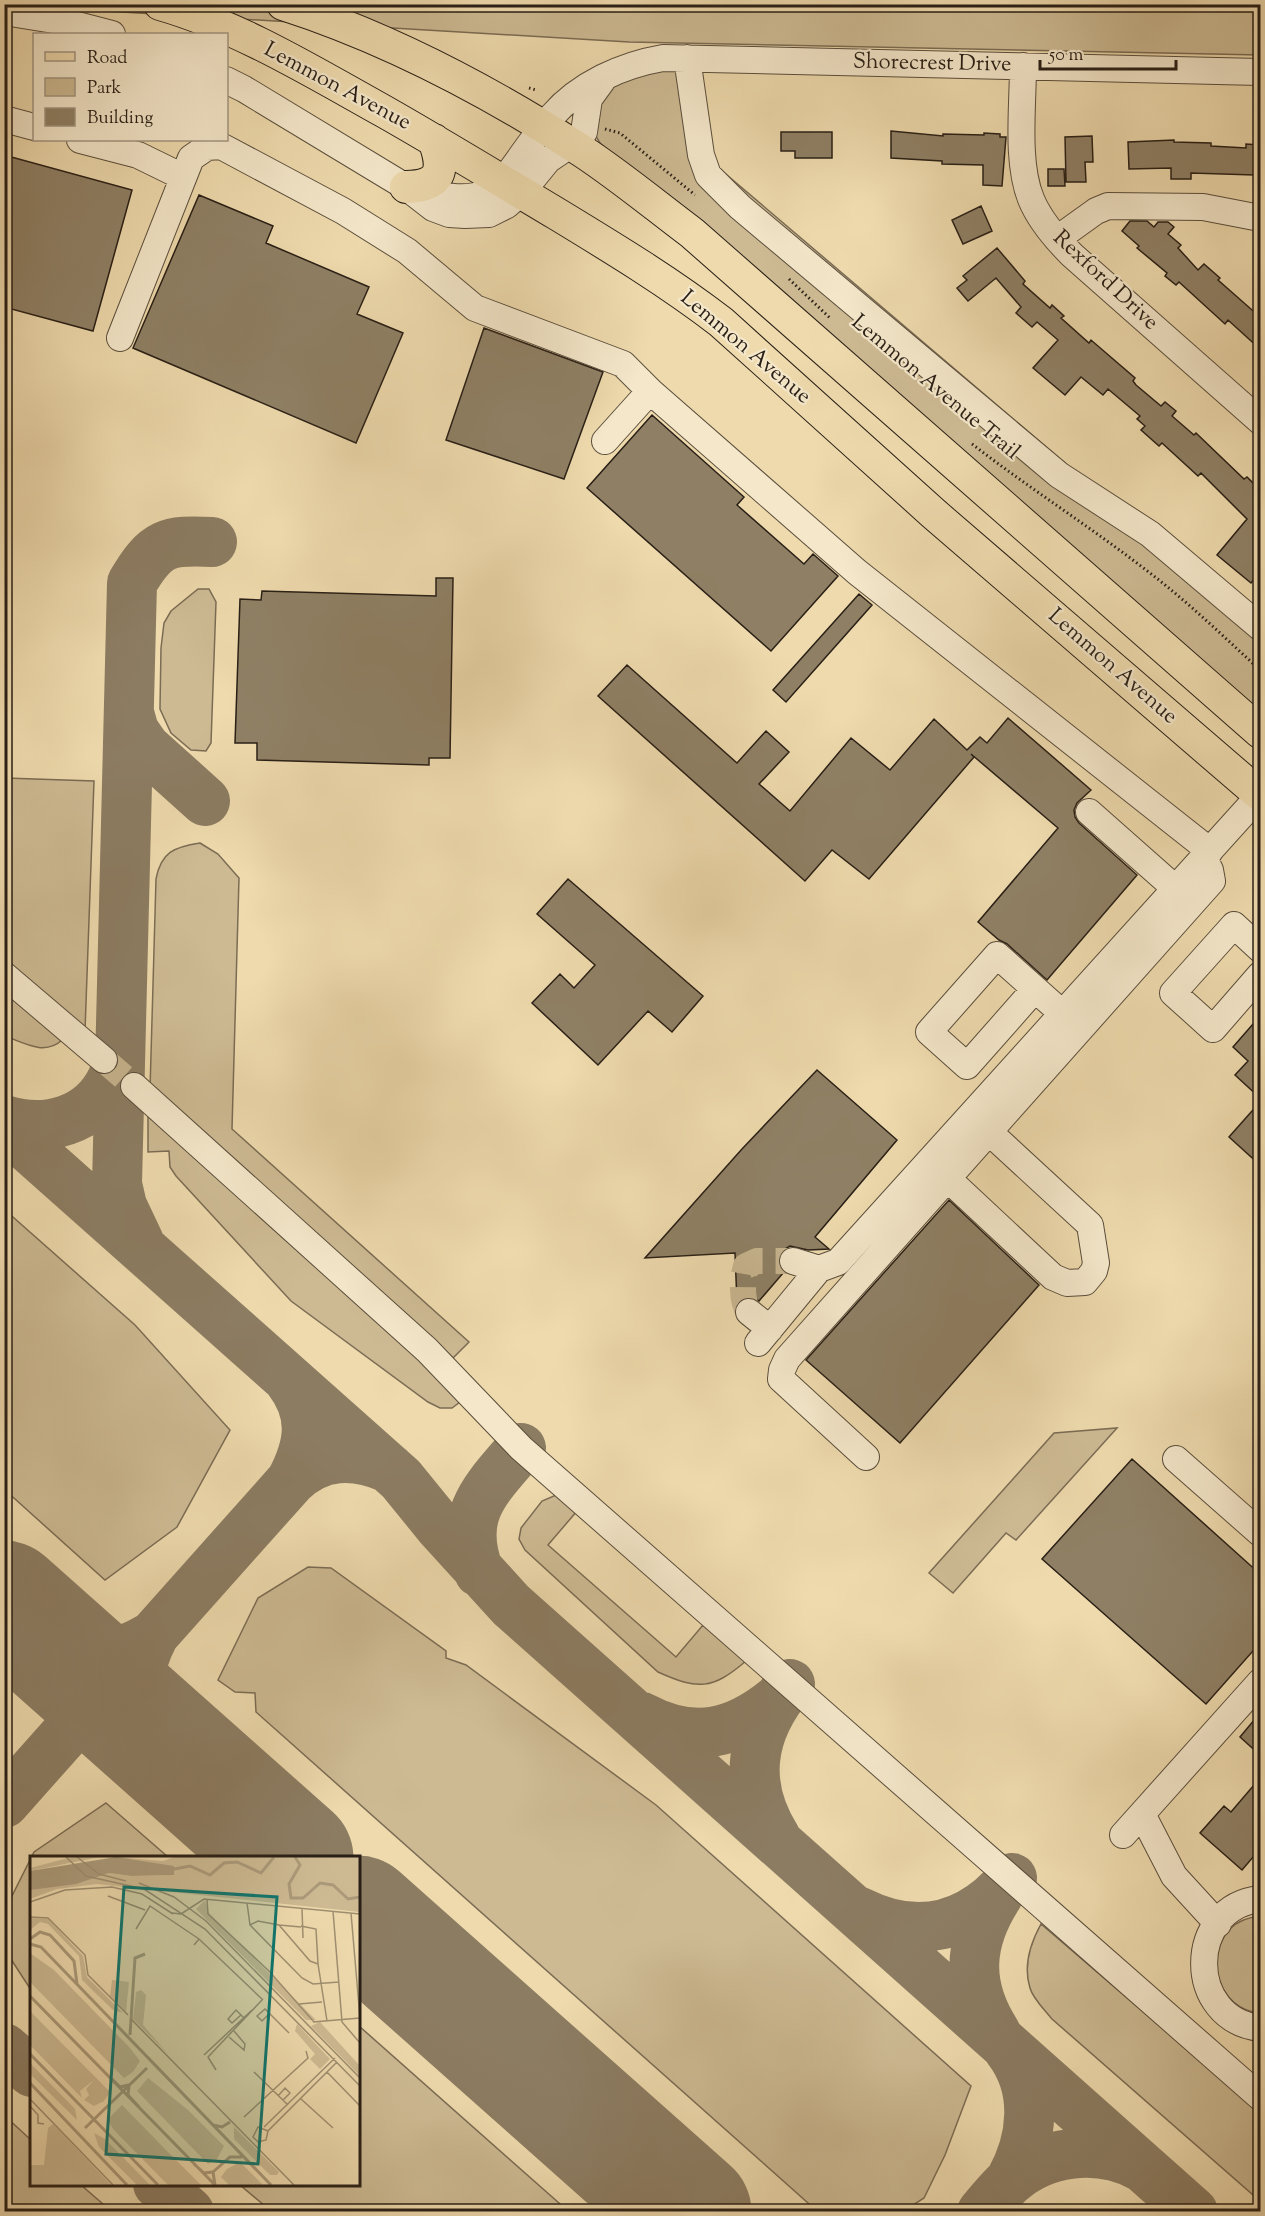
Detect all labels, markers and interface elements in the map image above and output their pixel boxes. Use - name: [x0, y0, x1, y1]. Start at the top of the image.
- legend: [33, 33, 228, 141]
- scale bar: [1040, 33, 1176, 71]
- street label: Lemmon Avenue: [258, 35, 416, 139]
- text: 50 m: [1048, 43, 1084, 69]
- text: Road: [87, 46, 127, 72]
- street label: Shorecrest Drive: [852, 47, 1012, 81]
- text: Park: [87, 76, 122, 102]
- text: Building: [87, 106, 153, 132]
- street label: Rexford Drive: [1045, 223, 1165, 339]
- street label: Lemmon Avenue: [672, 283, 818, 413]
- street label: Lemmon Avenue Trail: [844, 308, 1026, 468]
- street label: Lemmon Avenue: [1040, 601, 1184, 733]
- inset map: [30, 1856, 360, 2186]

